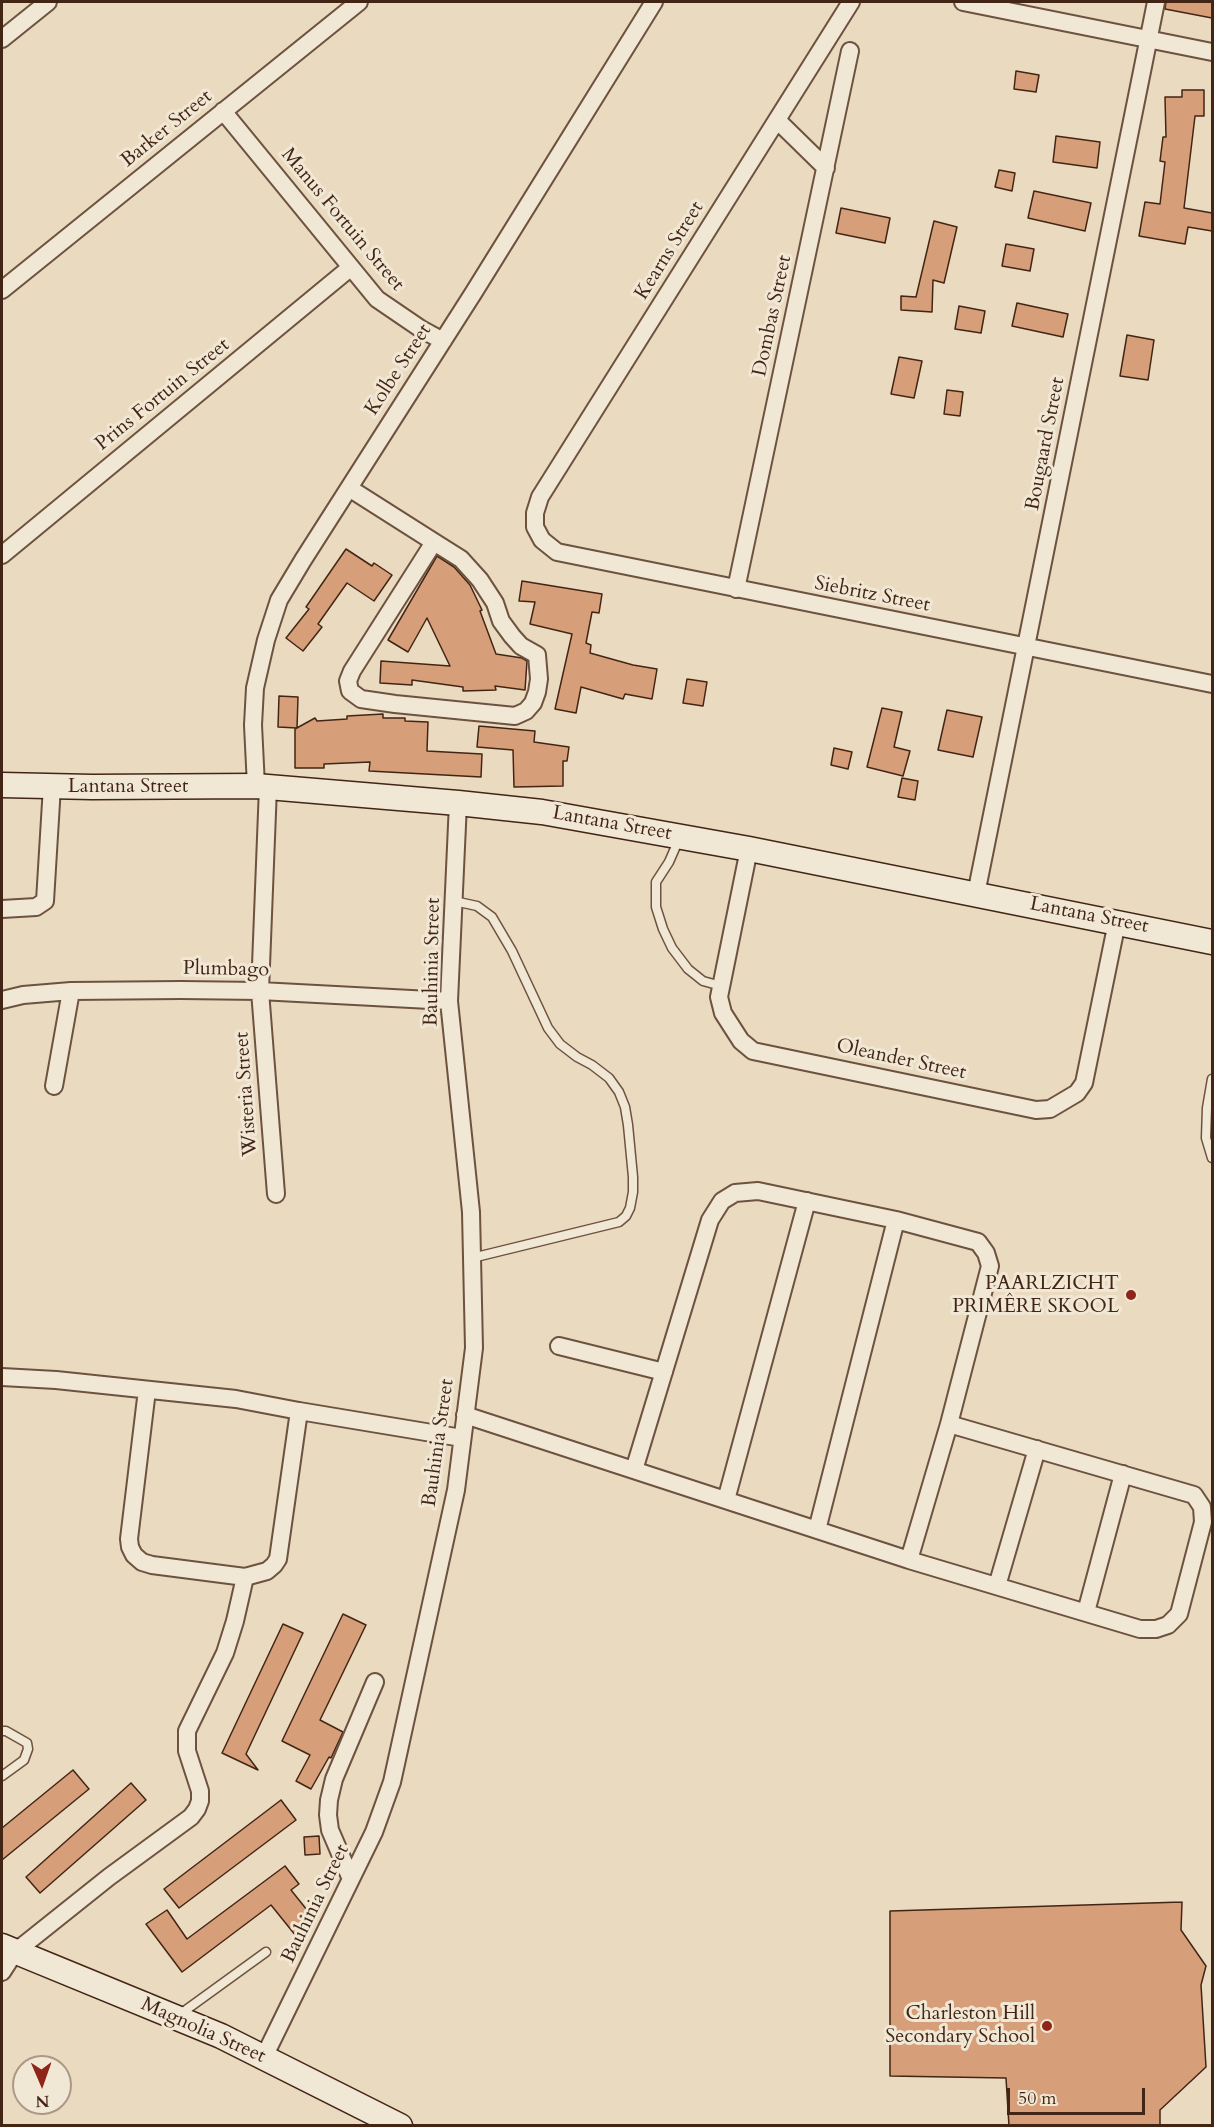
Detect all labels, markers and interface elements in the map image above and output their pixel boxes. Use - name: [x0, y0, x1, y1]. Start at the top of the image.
- street label: Barker Street: [117, 85, 217, 173]
- street label: Manus Fortuin Street: [275, 144, 409, 296]
- street label: Kearns Street: [630, 197, 710, 305]
- street label: Dombas Street: [748, 253, 798, 379]
- street label: Kolbe Street: [361, 320, 437, 420]
- street label: Prins Fortuin Street: [91, 334, 235, 456]
- street label: Bougaard Street: [1021, 375, 1071, 513]
- street label: Siebritz Street: [812, 572, 932, 618]
- street label: Lantana Street: [68, 775, 188, 799]
- street label: Lantana Street: [551, 802, 673, 846]
- street label: Lantana Street: [1028, 893, 1150, 939]
- street label: Bauhinia Street: [420, 897, 446, 1027]
- street label: Plumbago: [183, 957, 269, 983]
- street label: Wisteria Street: [231, 1031, 263, 1157]
- street label: Oleander Street: [834, 1035, 968, 1085]
- place label: PAARLZICHT PRIMÊRE SKOOL: [952, 1272, 1119, 1319]
- marker: PAARLZICHT PRIMÊRE SKOOL: [1124, 1288, 1138, 1302]
- street label: Bauhinia Street: [418, 1377, 460, 1509]
- street label: Bauhinia Street: [277, 1841, 355, 1967]
- street label: Magnolia Street: [137, 1993, 269, 2069]
- place label: Charleston Hill Secondary School: [885, 2002, 1035, 2049]
- marker: Charleston Hill Secondary School: [1040, 2019, 1054, 2033]
- north arrow: [12, 2055, 72, 2115]
- scale bar: [1010, 2076, 1148, 2114]
- text: 50 m: [1018, 2086, 1057, 2111]
- text: N: [35, 2090, 50, 2112]

